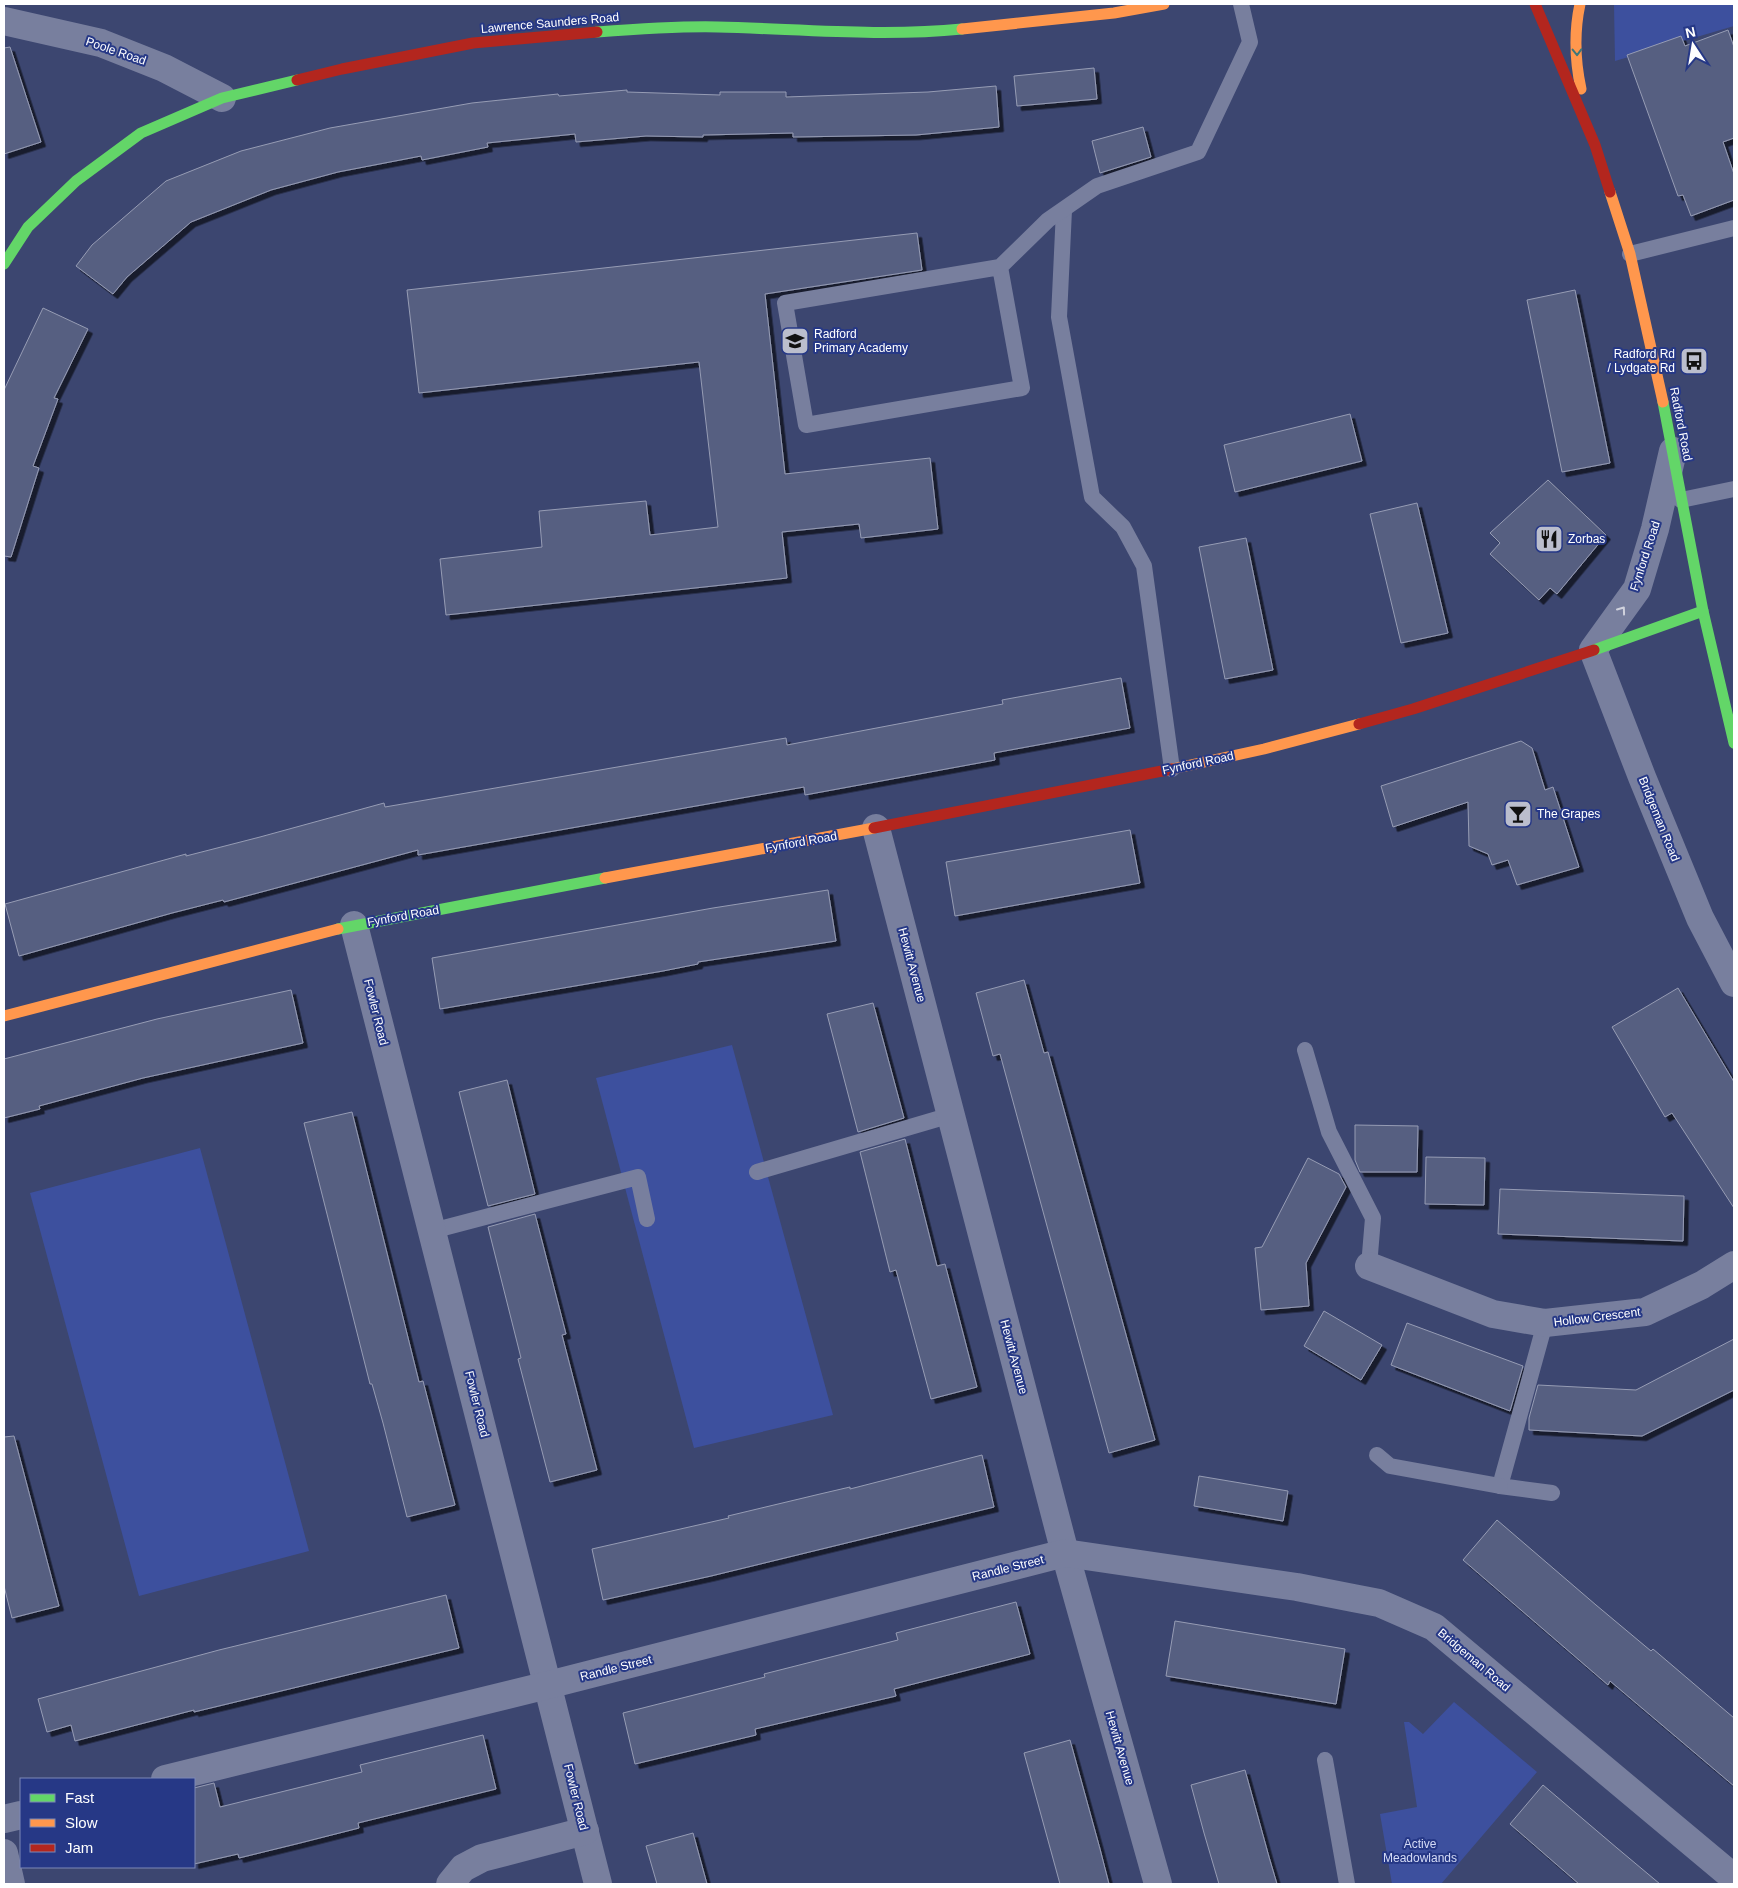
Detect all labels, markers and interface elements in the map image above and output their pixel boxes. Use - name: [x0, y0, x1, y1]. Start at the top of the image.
- street label: Lawrence Saunders Road: [480, 10, 620, 36]
- north arrow: [1668, 20, 1718, 70]
- text: N: [1684, 23, 1697, 41]
- street label: Poole Road: [84, 34, 148, 68]
- one-way arrow: [1572, 48, 1582, 56]
- school or university icon: Radford Primary Academy: [780, 326, 810, 356]
- place label: Radford Primary Academy: [814, 327, 908, 355]
- bus stop icon: Radford Rd / Lydgate Rd: [1679, 346, 1709, 376]
- place label: Radford Rd / Lydgate Rd: [1607, 347, 1675, 375]
- street label: Radford Road: [1667, 386, 1695, 462]
- street label: Fynford Road: [1627, 519, 1663, 593]
- restaurant icon: Zorbas: [1534, 524, 1564, 554]
- place label: Zorbas: [1568, 532, 1605, 546]
- one-way arrow: [1616, 606, 1625, 616]
- street label: Fynford Road: [1161, 749, 1235, 777]
- street label: Bridgeman Road: [1636, 775, 1682, 863]
- bar icon: The Grapes: [1503, 799, 1533, 829]
- place label: The Grapes: [1537, 807, 1600, 821]
- street label: Fynford Road: [764, 829, 838, 855]
- street label: Fynford Road: [366, 903, 440, 929]
- street label: Hewitt Avenue: [895, 926, 929, 1004]
- street label: Fowler Road: [361, 977, 391, 1047]
- street label: Hollow Crescent: [1553, 1305, 1642, 1329]
- street label: Hewitt Avenue: [997, 1318, 1031, 1396]
- street label: Fowler Road: [462, 1369, 492, 1439]
- street label: Randle Street: [971, 1552, 1046, 1584]
- street label: Bridgeman Road: [1435, 1626, 1513, 1694]
- street label: Randle Street: [579, 1652, 654, 1684]
- street label: Hewitt Avenue: [1103, 1709, 1137, 1787]
- street label: Fowler Road: [561, 1762, 591, 1832]
- legend: [20, 1778, 195, 1868]
- text: Fast: [65, 1789, 95, 1806]
- text: Slow: [65, 1814, 98, 1831]
- park label: Active Meadowlands: [1383, 1837, 1457, 1865]
- text: Jam: [65, 1839, 93, 1856]

